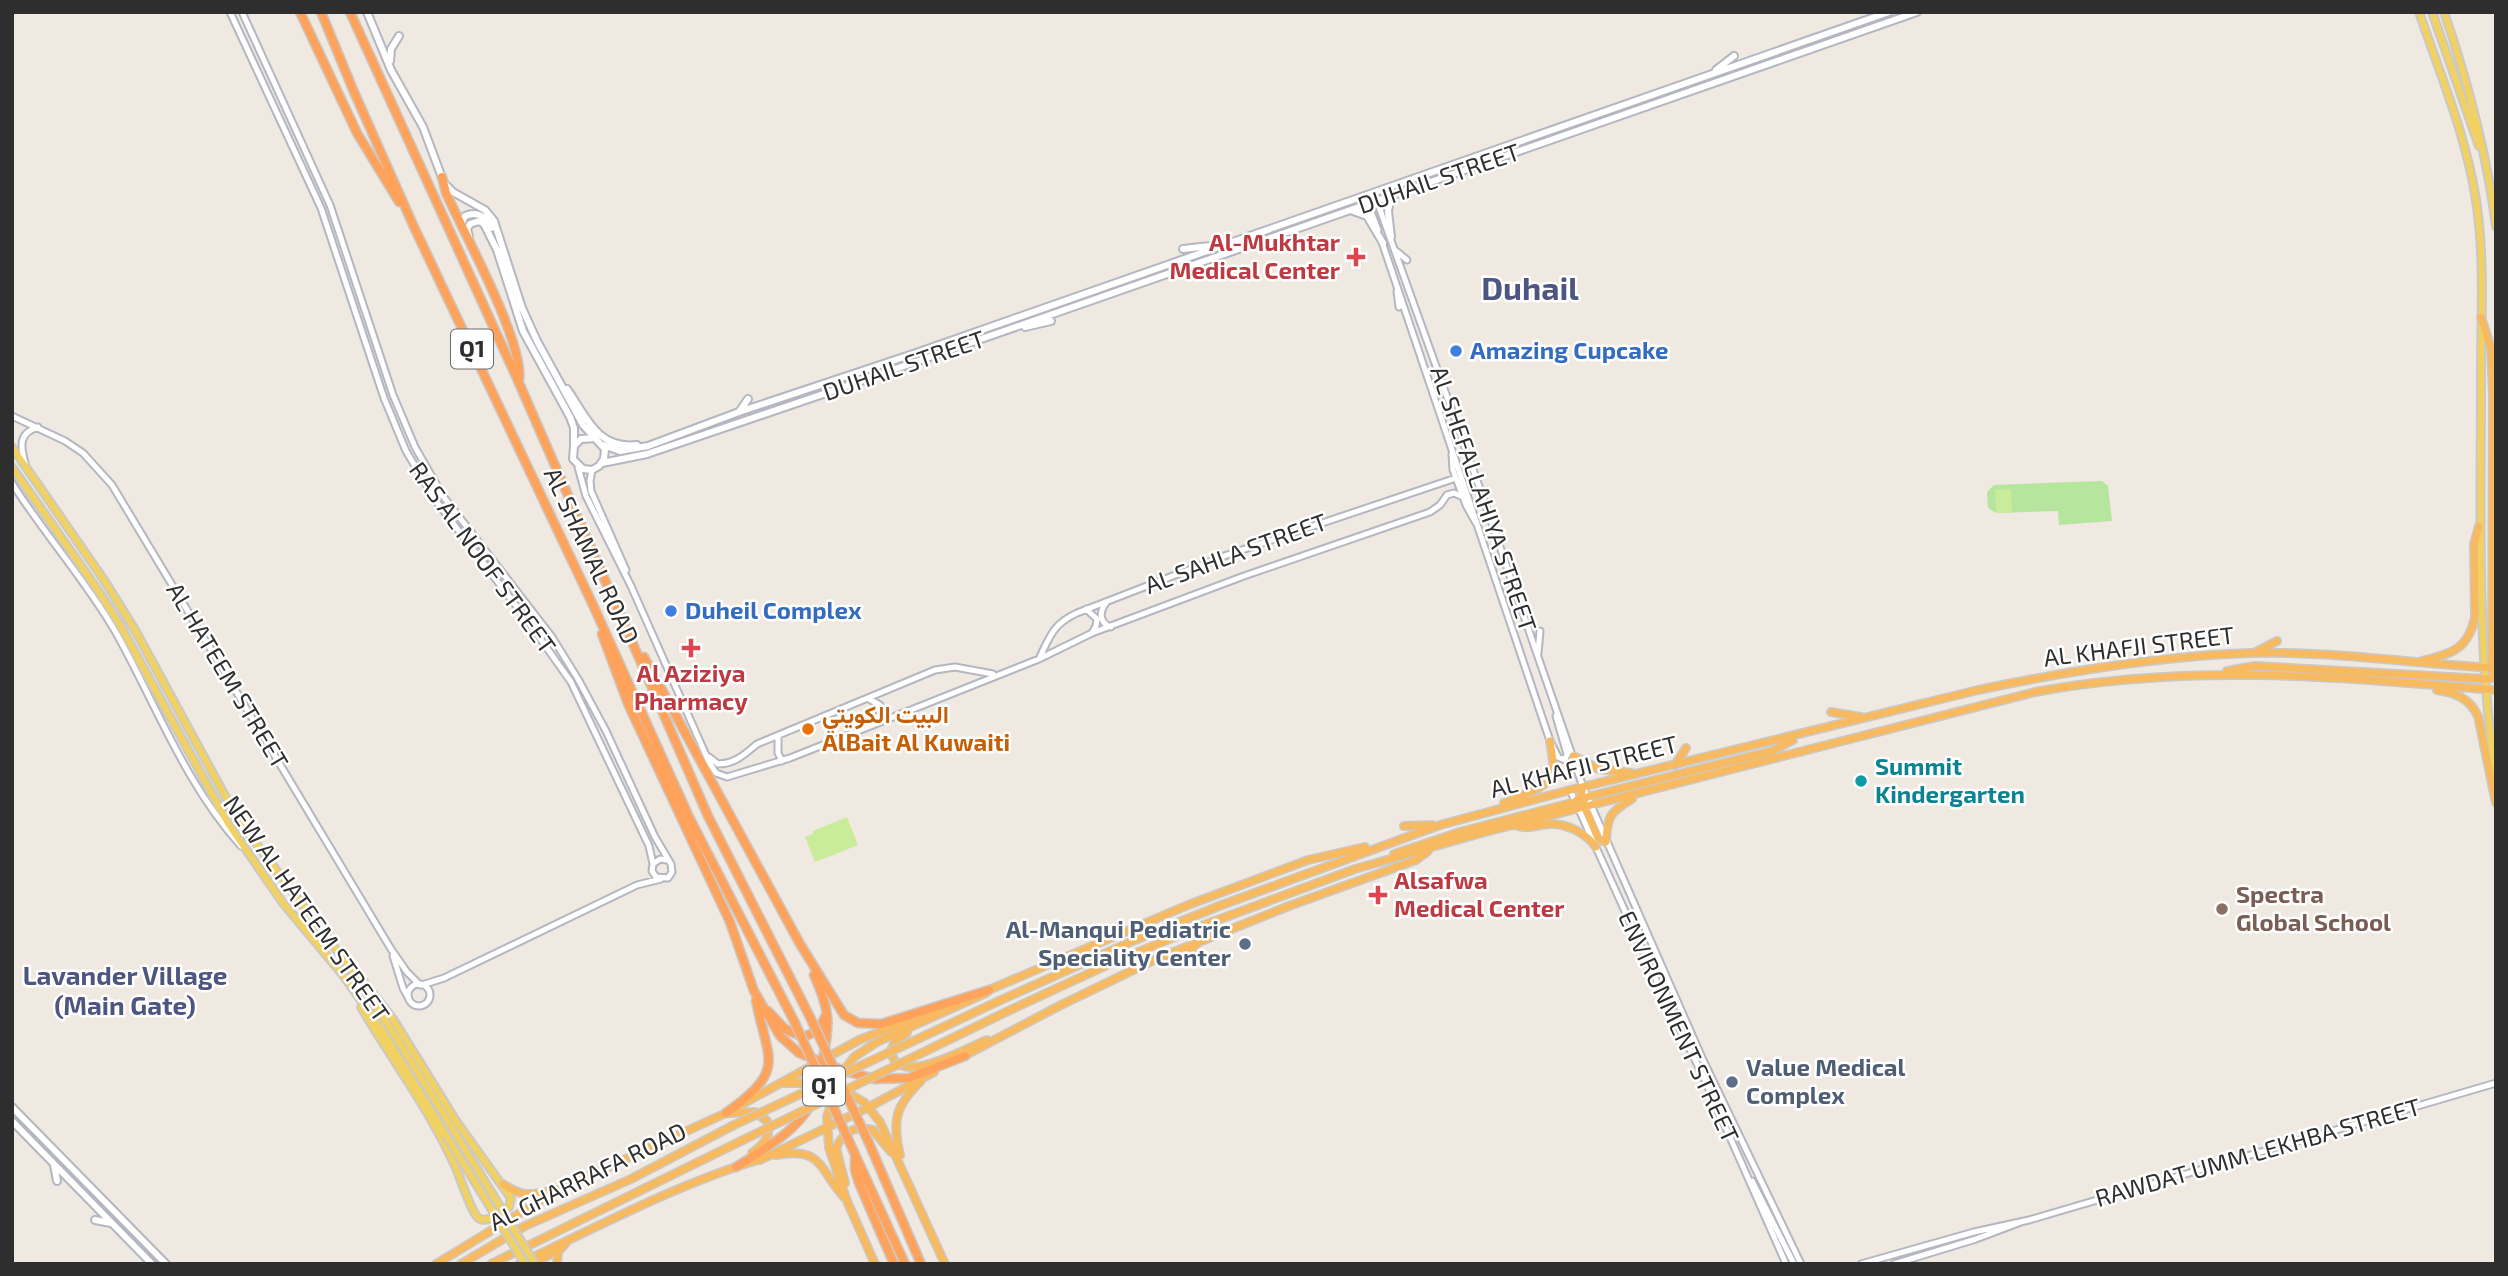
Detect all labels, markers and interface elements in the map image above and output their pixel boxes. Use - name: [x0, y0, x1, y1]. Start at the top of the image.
- street label: DUHAIL STREET: [1354, 136, 1523, 219]
- place label: Al-Mukhtar Medical Center: [1169, 227, 1341, 284]
- marker: Al-Mukhtar Medical Center: [1346, 247, 1366, 267]
- district label: Duhail: [1481, 268, 1579, 306]
- street label: DUHAIL STREET: [819, 323, 988, 406]
- road number: Q1: [451, 330, 493, 368]
- place label: Amazing Cupcake: [1470, 335, 1668, 364]
- marker: Amazing Cupcake: [1448, 343, 1464, 359]
- street label: AL SHEFALLAHIYA STREET: [1425, 362, 1544, 635]
- street label: RAS AL NOOF STREET: [404, 456, 563, 659]
- street label: AL SHAMAL ROAD: [539, 463, 646, 648]
- street label: AL SAHLA STREET: [1141, 506, 1331, 599]
- street label: AL HATEEM STREET: [161, 577, 295, 774]
- place label: Duheil Complex: [685, 595, 862, 624]
- marker: Duheil Complex: [663, 603, 679, 619]
- street label: AL KHAFJI STREET: [2042, 619, 2236, 672]
- marker: Al Aziziya Pharmacy: [683, 640, 699, 656]
- place label: Al Aziziya Pharmacy: [634, 658, 748, 715]
- place label: البيت الكويتي AlBait Al Kuwaiti: [822, 699, 1010, 756]
- marker: البيت الكويتي AlBait Al Kuwaiti: [800, 721, 816, 737]
- street label: AL KHAFJI STREET: [1487, 728, 1680, 803]
- place label: Summit Kindergarten: [1875, 751, 2025, 808]
- marker: Summit Kindergarten: [1853, 773, 1869, 789]
- street label: NEW AL HATEEM STREET: [218, 789, 396, 1027]
- place label: Alsafwa Medical Center: [1394, 865, 1565, 922]
- place label: Spectra Global School: [2236, 879, 2391, 936]
- marker: Alsafwa Medical Center: [1368, 885, 1388, 905]
- marker: Spectra Global School: [2214, 901, 2230, 917]
- street label: ENVIRONMENT STREET: [1613, 906, 1746, 1147]
- place label: Al-Manqui Pediatric Speciality Center: [1006, 914, 1232, 971]
- marker: Al-Manqui Pediatric Speciality Center: [1237, 936, 1253, 952]
- district label: Lavander Village (Main Gate): [23, 959, 227, 1020]
- place label: Value Medical Complex: [1746, 1052, 1906, 1109]
- road number: Q1: [803, 1066, 845, 1106]
- marker: Value Medical Complex: [1724, 1074, 1740, 1090]
- street label: RAWDAT UMM LEKHBA STREET: [2092, 1091, 2424, 1212]
- street label: AL GHARRAFA ROAD: [484, 1115, 691, 1236]

